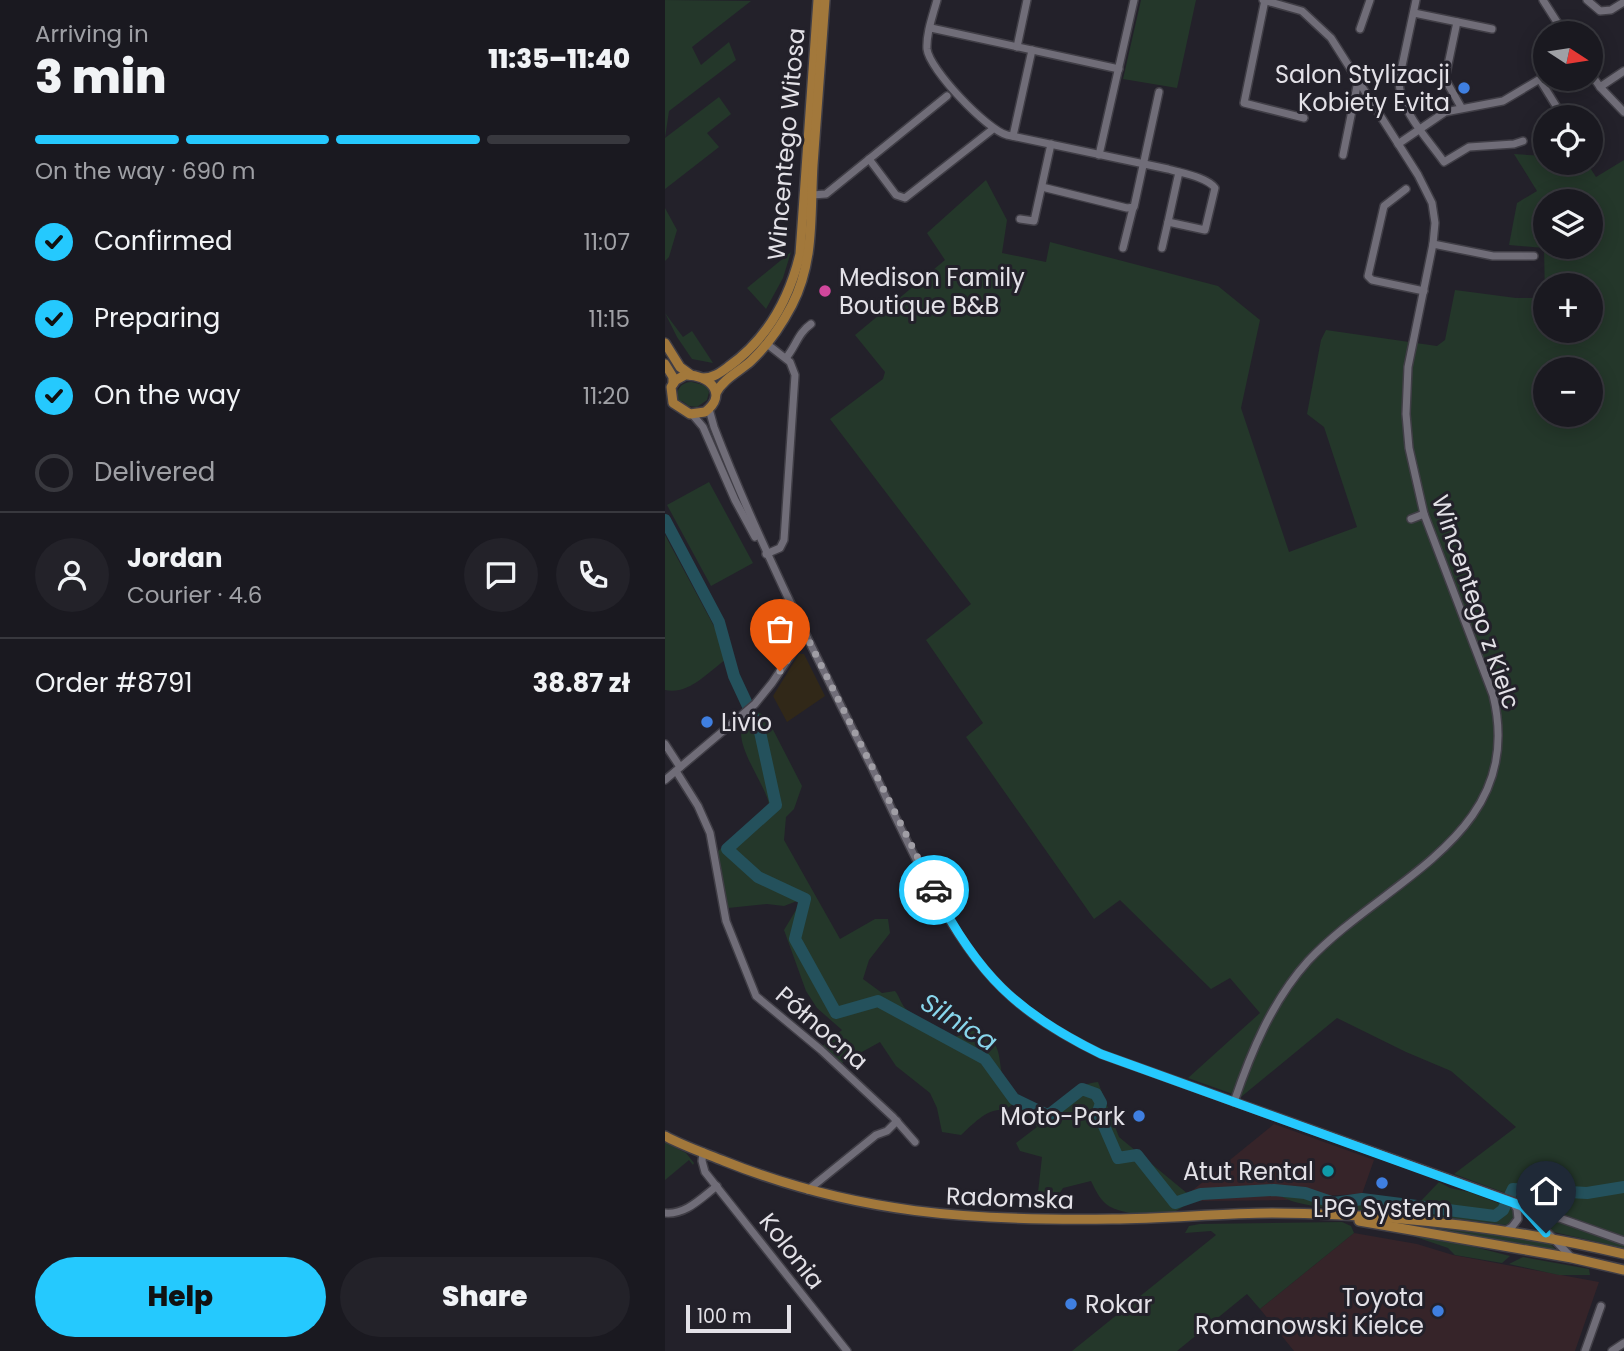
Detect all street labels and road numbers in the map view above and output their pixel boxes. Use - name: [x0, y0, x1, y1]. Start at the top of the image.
- street label: Wincentego Witosa: [759, 26, 813, 262]
- street label: Wincentego z Kielc: [1424, 491, 1528, 713]
- street label: Północna: [769, 979, 875, 1077]
- street label: Radomska: [945, 1179, 1075, 1217]
- street label: Kolonia: [752, 1206, 832, 1296]

